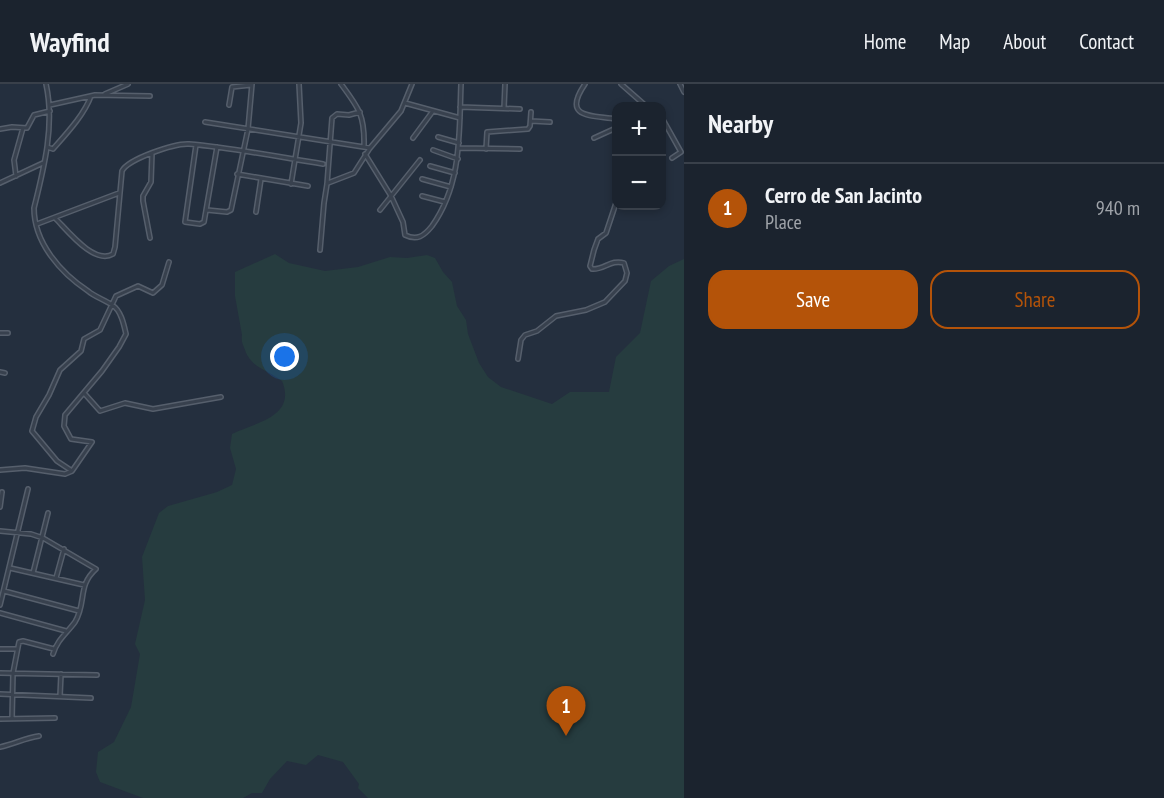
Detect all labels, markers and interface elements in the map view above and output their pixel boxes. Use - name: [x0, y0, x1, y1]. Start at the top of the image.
- text: Wayfind: [30, 23, 110, 60]
- text: Home: [864, 28, 906, 55]
- text: Map: [939, 28, 970, 55]
- text: About: [1003, 28, 1046, 55]
- text: Contact: [1079, 28, 1134, 55]
- map controls: [612, 102, 666, 210]
- button: +: [612, 102, 666, 156]
- text: Nearby: [708, 107, 773, 140]
- button: −: [612, 156, 666, 210]
- text: Cerro de San Jacinto: [765, 181, 922, 209]
- text: 1: [723, 195, 732, 221]
- text: 940 m: [1096, 195, 1140, 221]
- text: Place: [765, 209, 802, 235]
- button: Save: [708, 270, 918, 329]
- button: Share: [930, 270, 1140, 329]
- your location: [270, 342, 299, 371]
- pin: 1: [546, 686, 586, 736]

